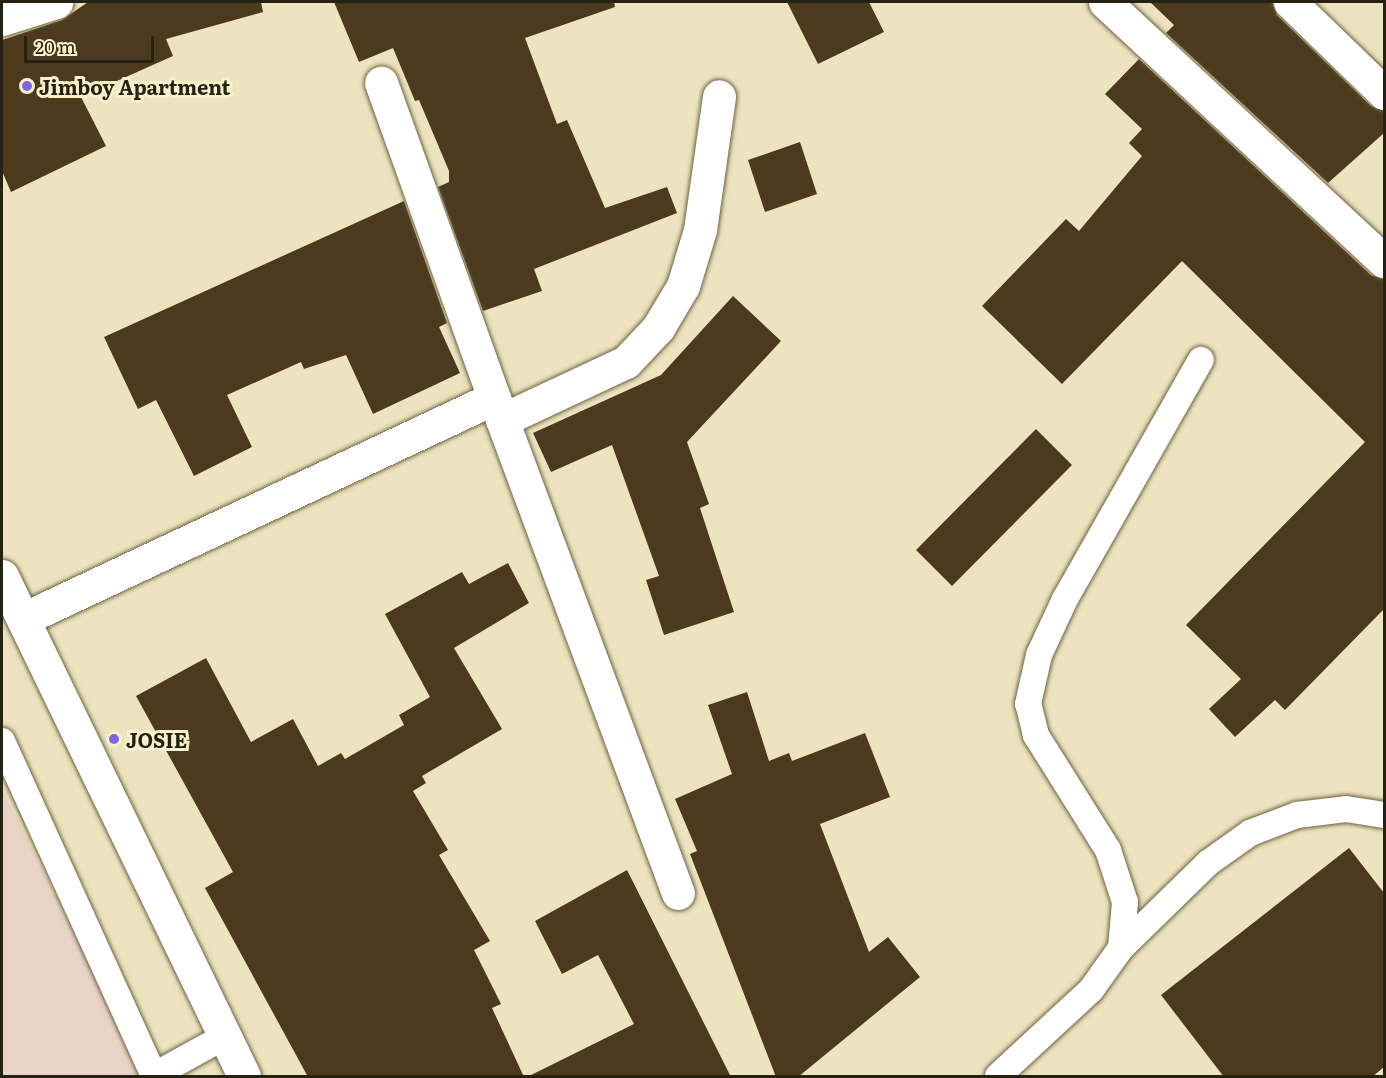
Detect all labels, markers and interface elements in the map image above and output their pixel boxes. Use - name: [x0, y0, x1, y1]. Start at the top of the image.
- scale bar: [27, 24, 158, 62]
- text: 20 m: [35, 33, 76, 60]
- place label: Jimboy Apartment: [39, 74, 230, 98]
- marker: Jimboy Apartment: [20, 79, 34, 93]
- place label: JOSIE: [126, 727, 187, 751]
- marker: JOSIE: [107, 732, 121, 746]

